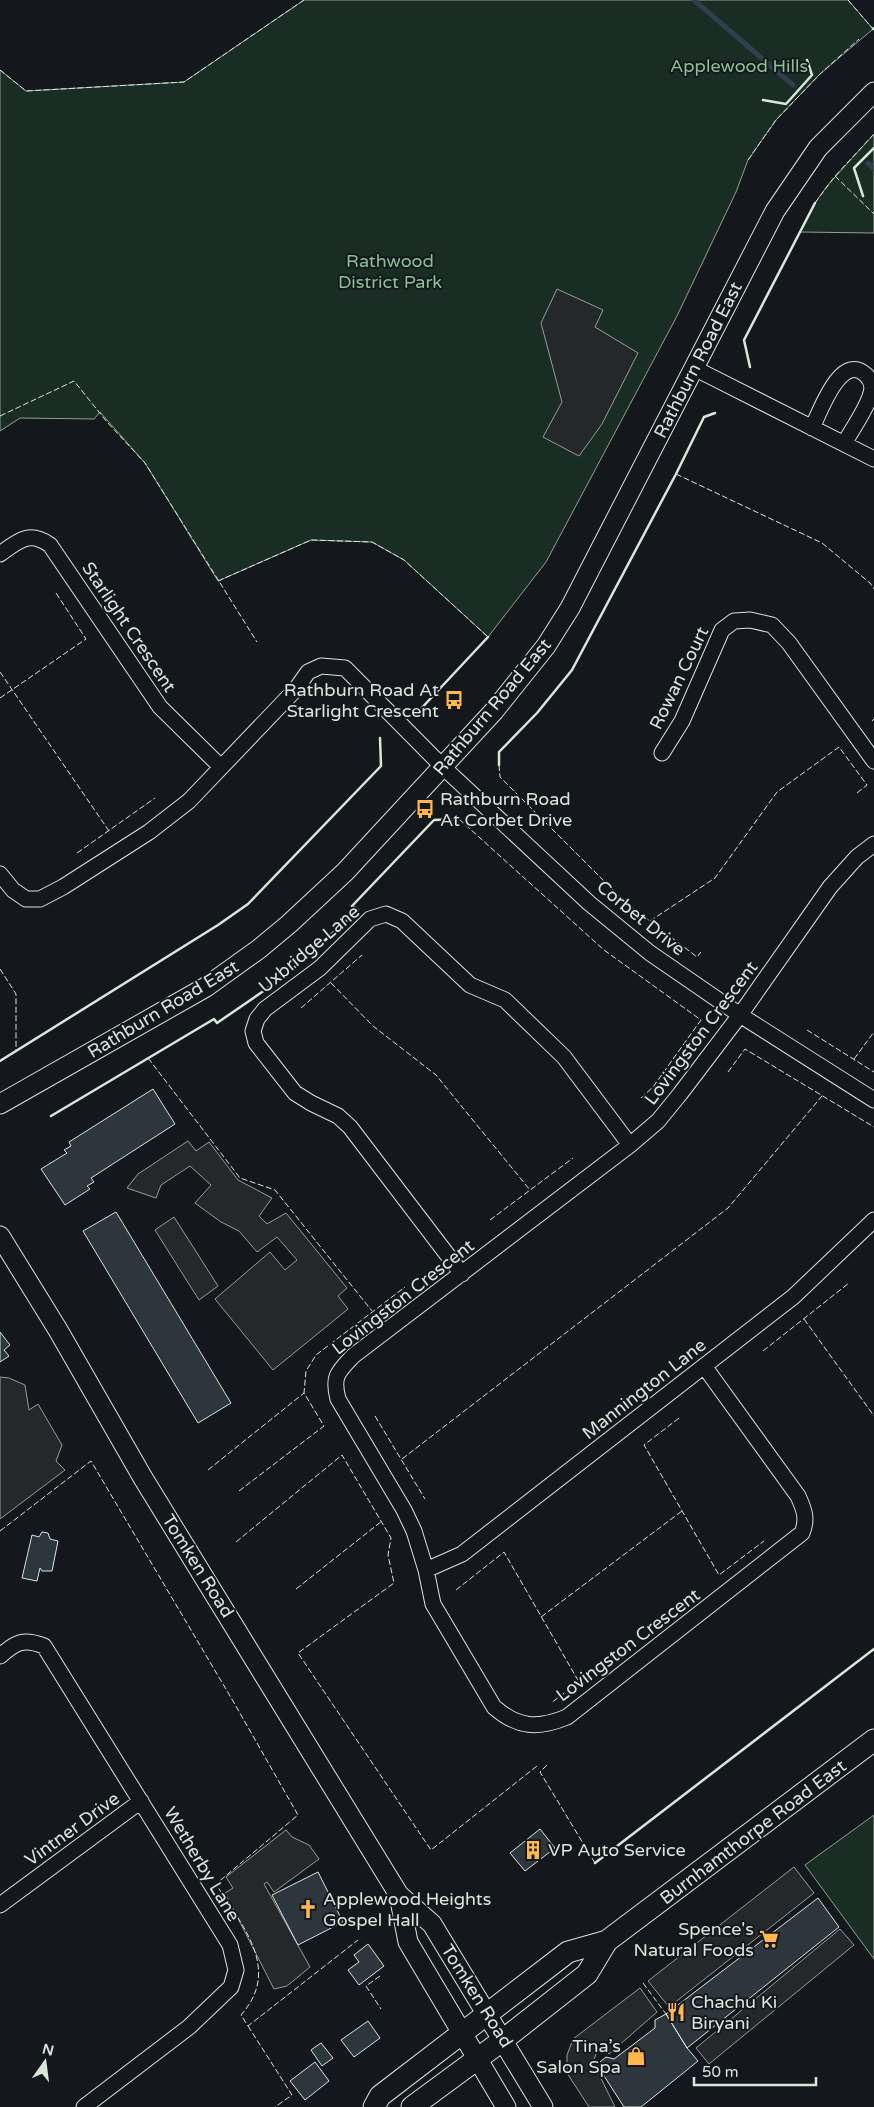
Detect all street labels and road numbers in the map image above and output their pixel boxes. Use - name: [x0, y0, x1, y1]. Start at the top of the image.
- street label: Rathburn Road East: [649, 278, 747, 442]
- street label: Starlight Crescent: [77, 558, 181, 696]
- street label: Rowan Court: [645, 623, 713, 733]
- street label: Rathburn Road East: [428, 634, 556, 780]
- street label: Corbet Drive: [592, 876, 690, 960]
- street label: Uxbridge Lane: [254, 900, 364, 998]
- street label: Rathburn Road East: [84, 955, 243, 1063]
- street label: Lovingston Crescent: [640, 957, 762, 1109]
- street label: Lovingston Crescent: [327, 1235, 479, 1359]
- street label: Mannington Lane: [578, 1334, 710, 1444]
- street label: Tomken Road: [157, 1510, 239, 1622]
- street label: Lovingston Crescent: [552, 1584, 704, 1706]
- street label: Burnhamthorpe Road East: [656, 1755, 850, 1909]
- street label: Vintner Drive: [20, 1787, 124, 1871]
- street label: Wetherby Lane: [159, 1803, 245, 1925]
- street label: Tomken Road: [436, 1940, 518, 2052]

